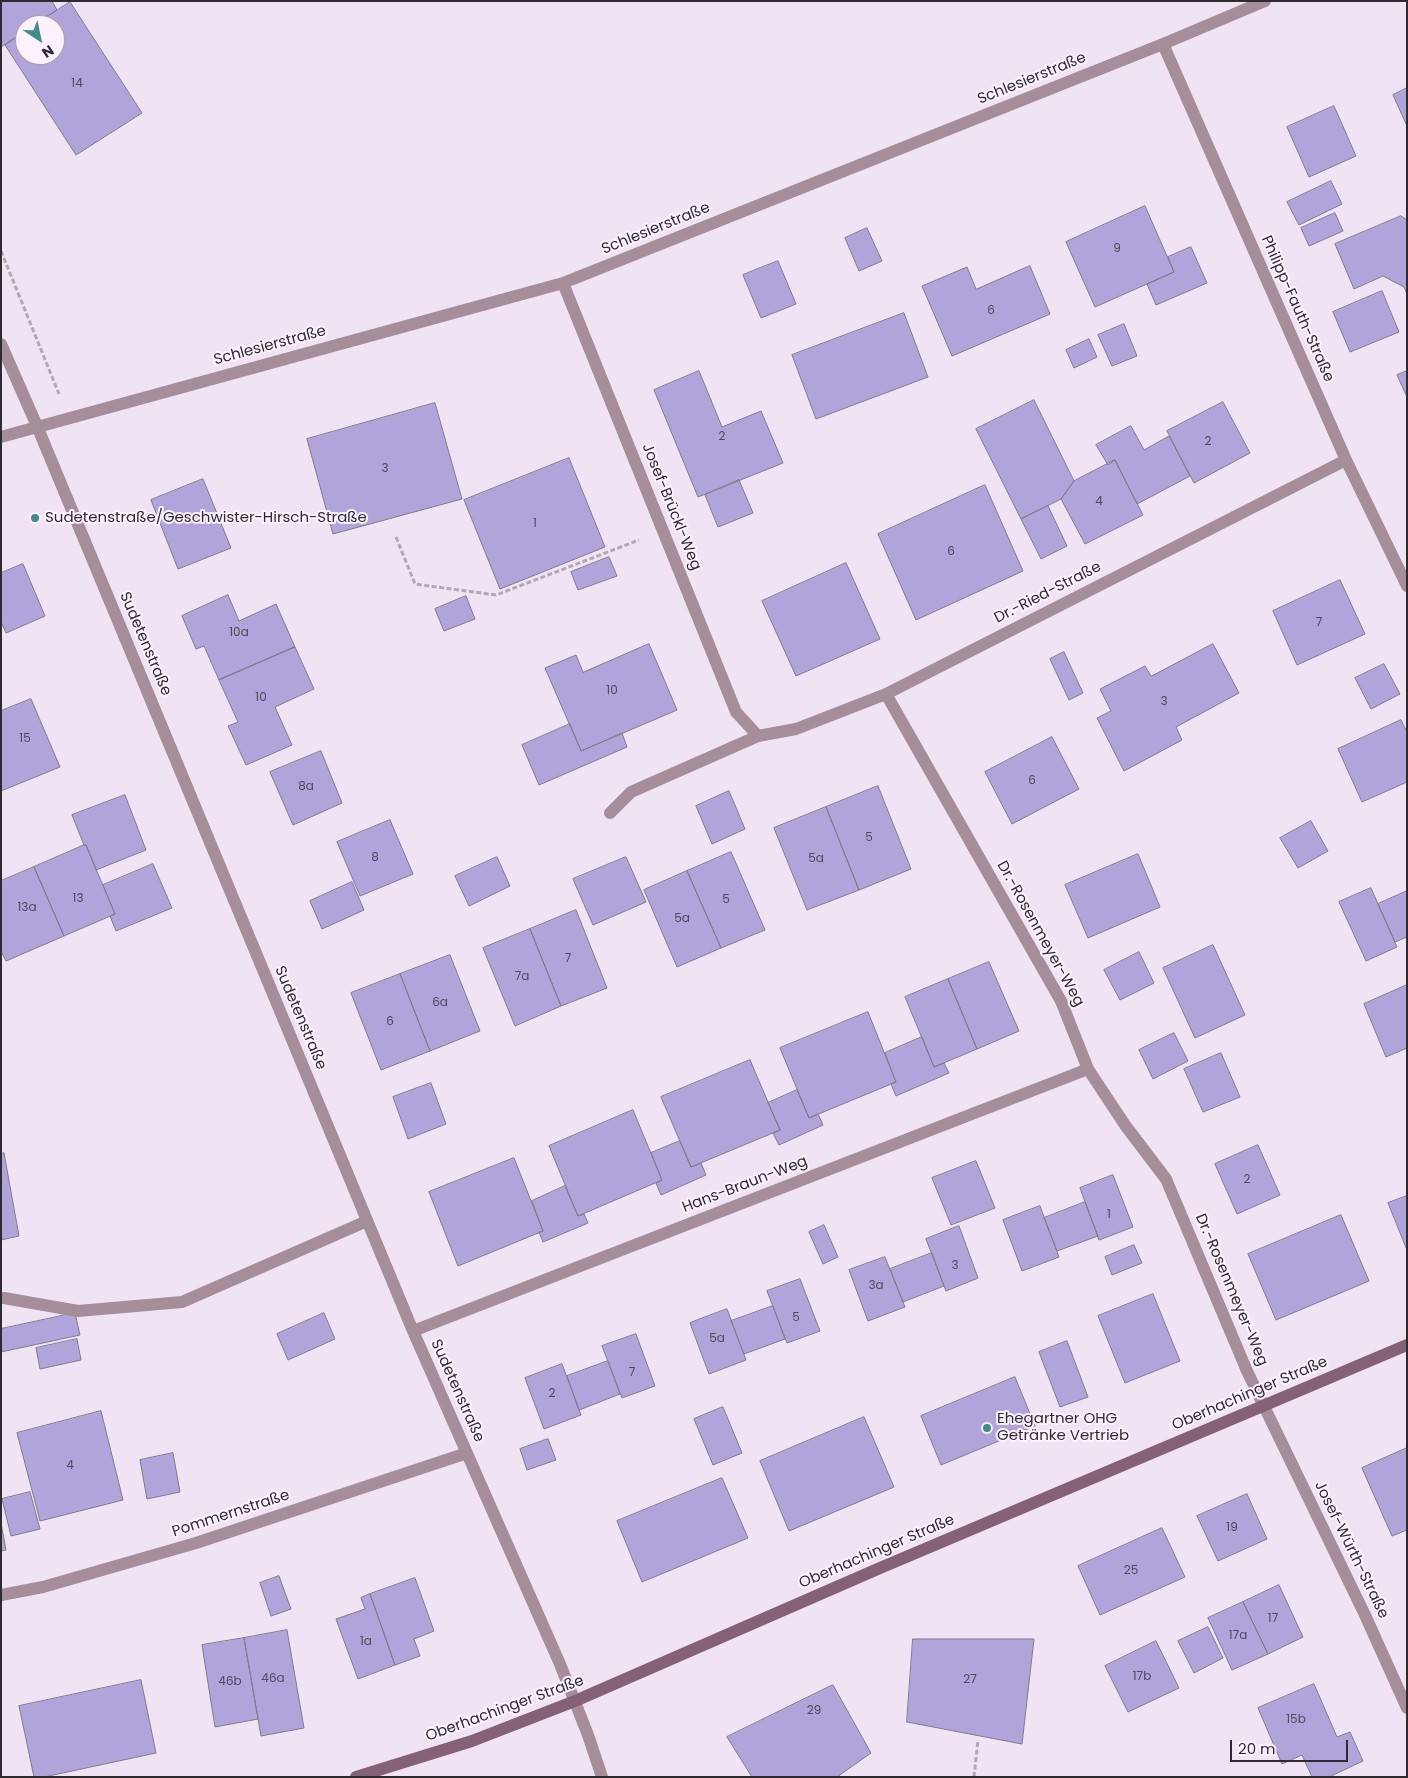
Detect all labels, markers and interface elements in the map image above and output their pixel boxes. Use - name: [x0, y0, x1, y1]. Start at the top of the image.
- north arrow: [15, 15, 65, 65]
- text: N: [38, 40, 58, 63]
- street label: Schlesierstraße: [975, 49, 1089, 109]
- house number: 14: [71, 77, 83, 91]
- street label: Schlesierstraße: [599, 199, 713, 259]
- street label: Philipp-Fauth-Straße: [1257, 233, 1337, 385]
- house number: 9: [1113, 242, 1121, 256]
- house number: 6: [987, 304, 995, 318]
- street label: Schlesierstraße: [212, 322, 328, 370]
- house number: 2: [719, 430, 725, 444]
- house number: 2: [1205, 435, 1211, 449]
- street label: Josef-Brückl-Weg: [637, 441, 705, 573]
- house number: 3: [381, 462, 389, 476]
- house number: 4: [1095, 495, 1103, 509]
- place label: Sudetenstraße/Geschwister-Hirsch-Straße: [45, 509, 367, 527]
- marker: Sudetenstraße/Geschwister-Hirsch-Straße: [29, 512, 41, 524]
- house number: 1: [533, 517, 537, 531]
- house number: 6: [947, 545, 955, 559]
- street label: Dr.-Ried-Straße: [992, 558, 1104, 628]
- street label: Sudetenstraße: [115, 590, 175, 698]
- house number: 7: [1316, 616, 1322, 630]
- house number: 10a: [229, 626, 249, 640]
- house number: 10: [606, 684, 618, 698]
- house number: 10: [255, 691, 267, 705]
- house number: 3: [1160, 695, 1168, 709]
- house number: 15: [19, 732, 31, 746]
- house number: 6: [1028, 774, 1036, 788]
- house number: 8a: [298, 780, 314, 794]
- house number: 5: [865, 831, 873, 845]
- house number: 8: [371, 851, 379, 865]
- house number: 5a: [808, 852, 824, 866]
- street label: Dr.-Rosenmeyer-Weg: [992, 858, 1088, 1010]
- house number: 13: [73, 892, 83, 906]
- house number: 5: [722, 893, 730, 907]
- house number: 13a: [17, 901, 37, 915]
- house number: 5a: [674, 912, 690, 926]
- house number: 7: [565, 952, 571, 966]
- street label: Sudetenstraße: [270, 964, 330, 1072]
- house number: 7a: [515, 970, 529, 984]
- house number: 6a: [432, 996, 448, 1010]
- house number: 6: [386, 1015, 394, 1029]
- street label: Hans-Braun-Weg: [680, 1153, 810, 1217]
- house number: 2: [1244, 1173, 1250, 1187]
- house number: 1: [1107, 1208, 1111, 1222]
- street label: Dr.-Rosenmeyer-Weg: [1191, 1211, 1271, 1369]
- house number: 3: [951, 1259, 959, 1273]
- house number: 3a: [868, 1279, 884, 1293]
- house number: 5: [792, 1311, 800, 1325]
- house number: 5a: [709, 1332, 725, 1346]
- street label: Sudetenstraße: [426, 1337, 488, 1445]
- street label: Oberhachinger Straße: [1170, 1353, 1330, 1435]
- house number: 7: [629, 1366, 635, 1380]
- house number: 2: [549, 1387, 555, 1401]
- place label: Ehegartner OHG Getränke Vertrieb: [997, 1410, 1129, 1445]
- marker: Ehegartner OHG Getränke Vertrieb: [981, 1422, 993, 1434]
- house number: 4: [66, 1459, 74, 1473]
- street label: Josef-Würth-Straße: [1310, 1478, 1392, 1622]
- street label: Pommernstraße: [170, 1487, 292, 1541]
- street label: Oberhachinger Straße: [797, 1511, 957, 1593]
- house number: 19: [1226, 1521, 1238, 1535]
- house number: 25: [1124, 1564, 1138, 1578]
- house number: 17: [1268, 1612, 1278, 1626]
- house number: 17a: [1229, 1629, 1247, 1643]
- house number: 1a: [360, 1635, 372, 1649]
- house number: 17b: [1133, 1670, 1151, 1684]
- house number: 46a: [261, 1672, 285, 1686]
- street label: Oberhachinger Straße: [423, 1672, 587, 1746]
- house number: 27: [963, 1673, 977, 1687]
- house number: 46b: [218, 1675, 242, 1689]
- house number: 29: [807, 1704, 821, 1718]
- house number: 15b: [1286, 1713, 1306, 1727]
- scale bar: [1233, 1730, 1350, 1762]
- text: 20 m: [1238, 1738, 1276, 1759]

